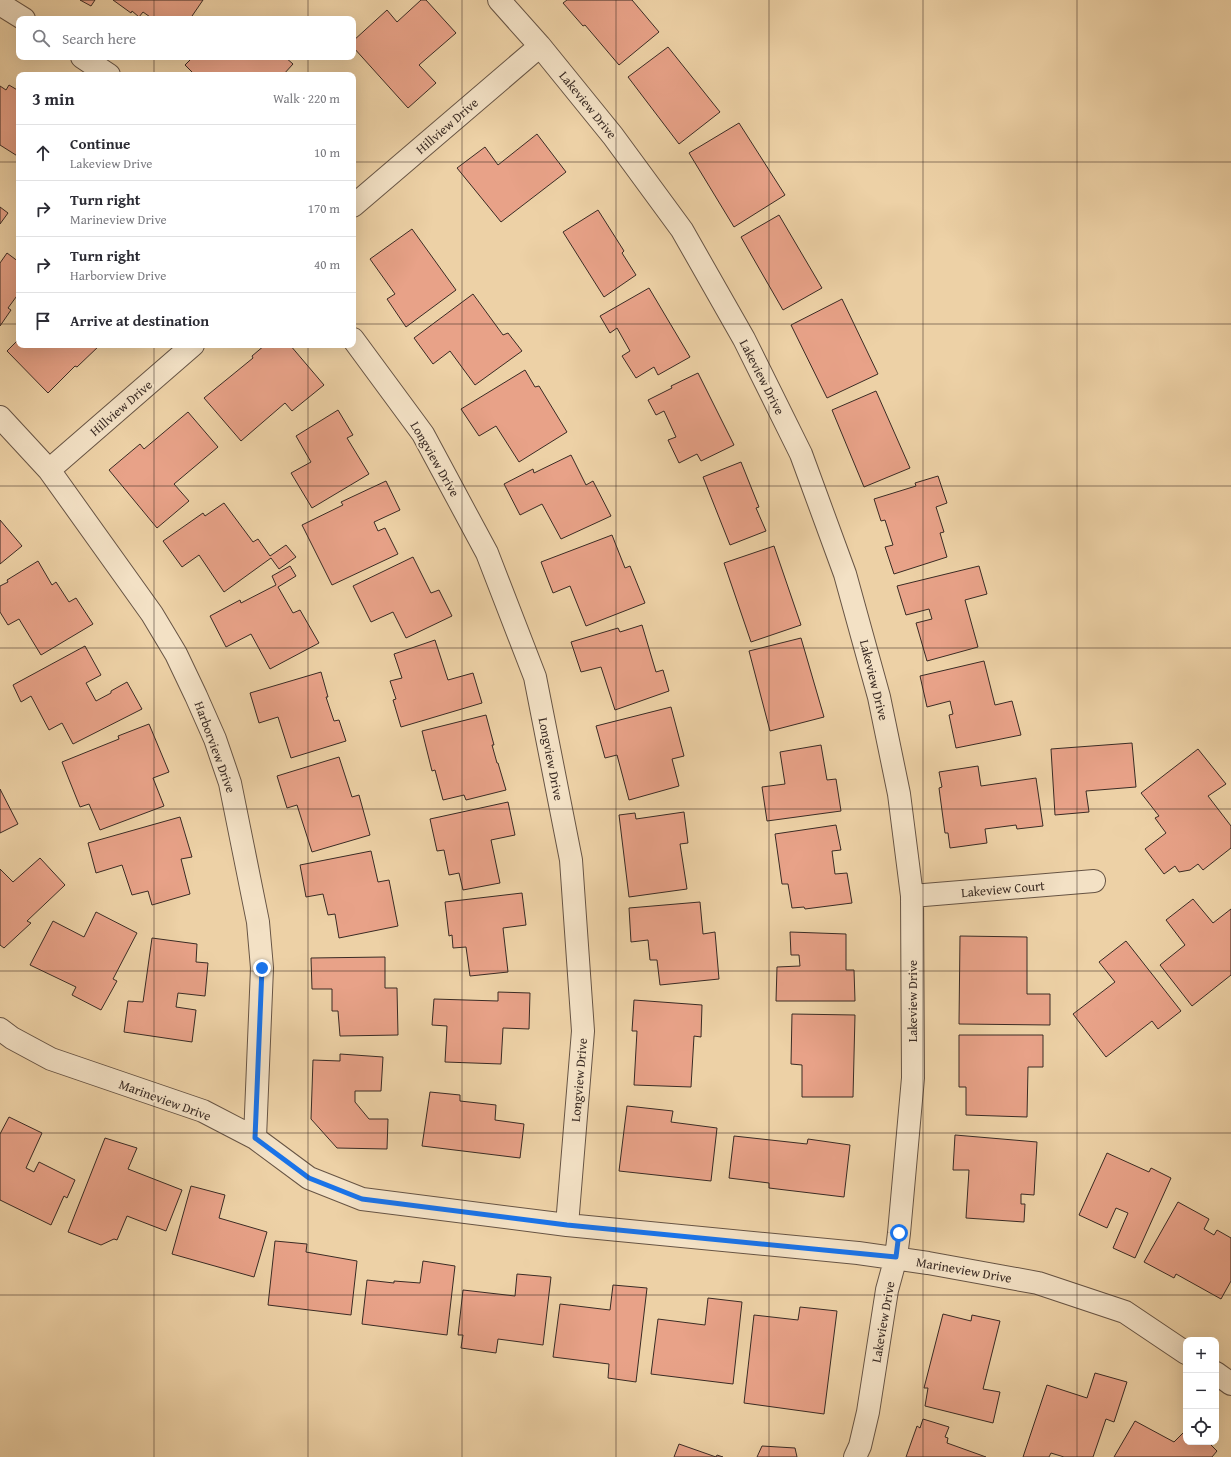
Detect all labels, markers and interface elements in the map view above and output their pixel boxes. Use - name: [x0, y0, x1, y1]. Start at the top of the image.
- search box: [16, 16, 356, 60]
- icon: search: [30, 27, 52, 49]
- text: Search here: [62, 28, 136, 49]
- street label: Lakeview Drive: [555, 67, 621, 143]
- text: 3 min: [32, 86, 74, 111]
- text: Walk · 220 m: [273, 89, 340, 108]
- street label: Hillview Drive: [412, 94, 482, 158]
- text: Continue: [70, 133, 131, 154]
- icon: ahead: [32, 142, 54, 164]
- text: 10 m: [314, 143, 340, 162]
- text: Lakeview Drive: [70, 154, 152, 173]
- text: Turn right: [70, 189, 141, 210]
- icon: right: [32, 198, 54, 220]
- text: 170 m: [308, 199, 340, 218]
- text: Marineview Drive: [70, 210, 167, 229]
- text: Turn right: [70, 245, 141, 266]
- icon: right: [32, 254, 54, 276]
- text: 40 m: [314, 255, 340, 274]
- text: Harborview Drive: [70, 266, 166, 285]
- icon: arrive: [32, 310, 54, 332]
- text: Arrive at destination: [70, 310, 209, 331]
- street label: Lakeview Drive: [735, 336, 789, 418]
- street label: Hillview Drive: [86, 376, 156, 440]
- street label: Longview Drive: [406, 418, 464, 500]
- street label: Lakeview Drive: [855, 638, 893, 722]
- street label: Harborview Drive: [190, 698, 240, 796]
- street label: Longview Drive: [534, 716, 568, 802]
- street label: Lakeview Court: [960, 876, 1046, 902]
- route end: [253, 959, 271, 977]
- street label: Lakeview Drive: [903, 960, 922, 1042]
- street label: Longview Drive: [566, 1037, 592, 1123]
- street label: Marineview Drive: [116, 1075, 214, 1125]
- route start: [890, 1224, 908, 1242]
- street label: Marineview Drive: [915, 1252, 1013, 1288]
- street label: Lakeview Drive: [866, 1280, 900, 1364]
- map controls: [1183, 1337, 1219, 1445]
- button: +: [1183, 1337, 1219, 1373]
- button: −: [1183, 1373, 1219, 1409]
- button: locate: [1183, 1409, 1219, 1445]

